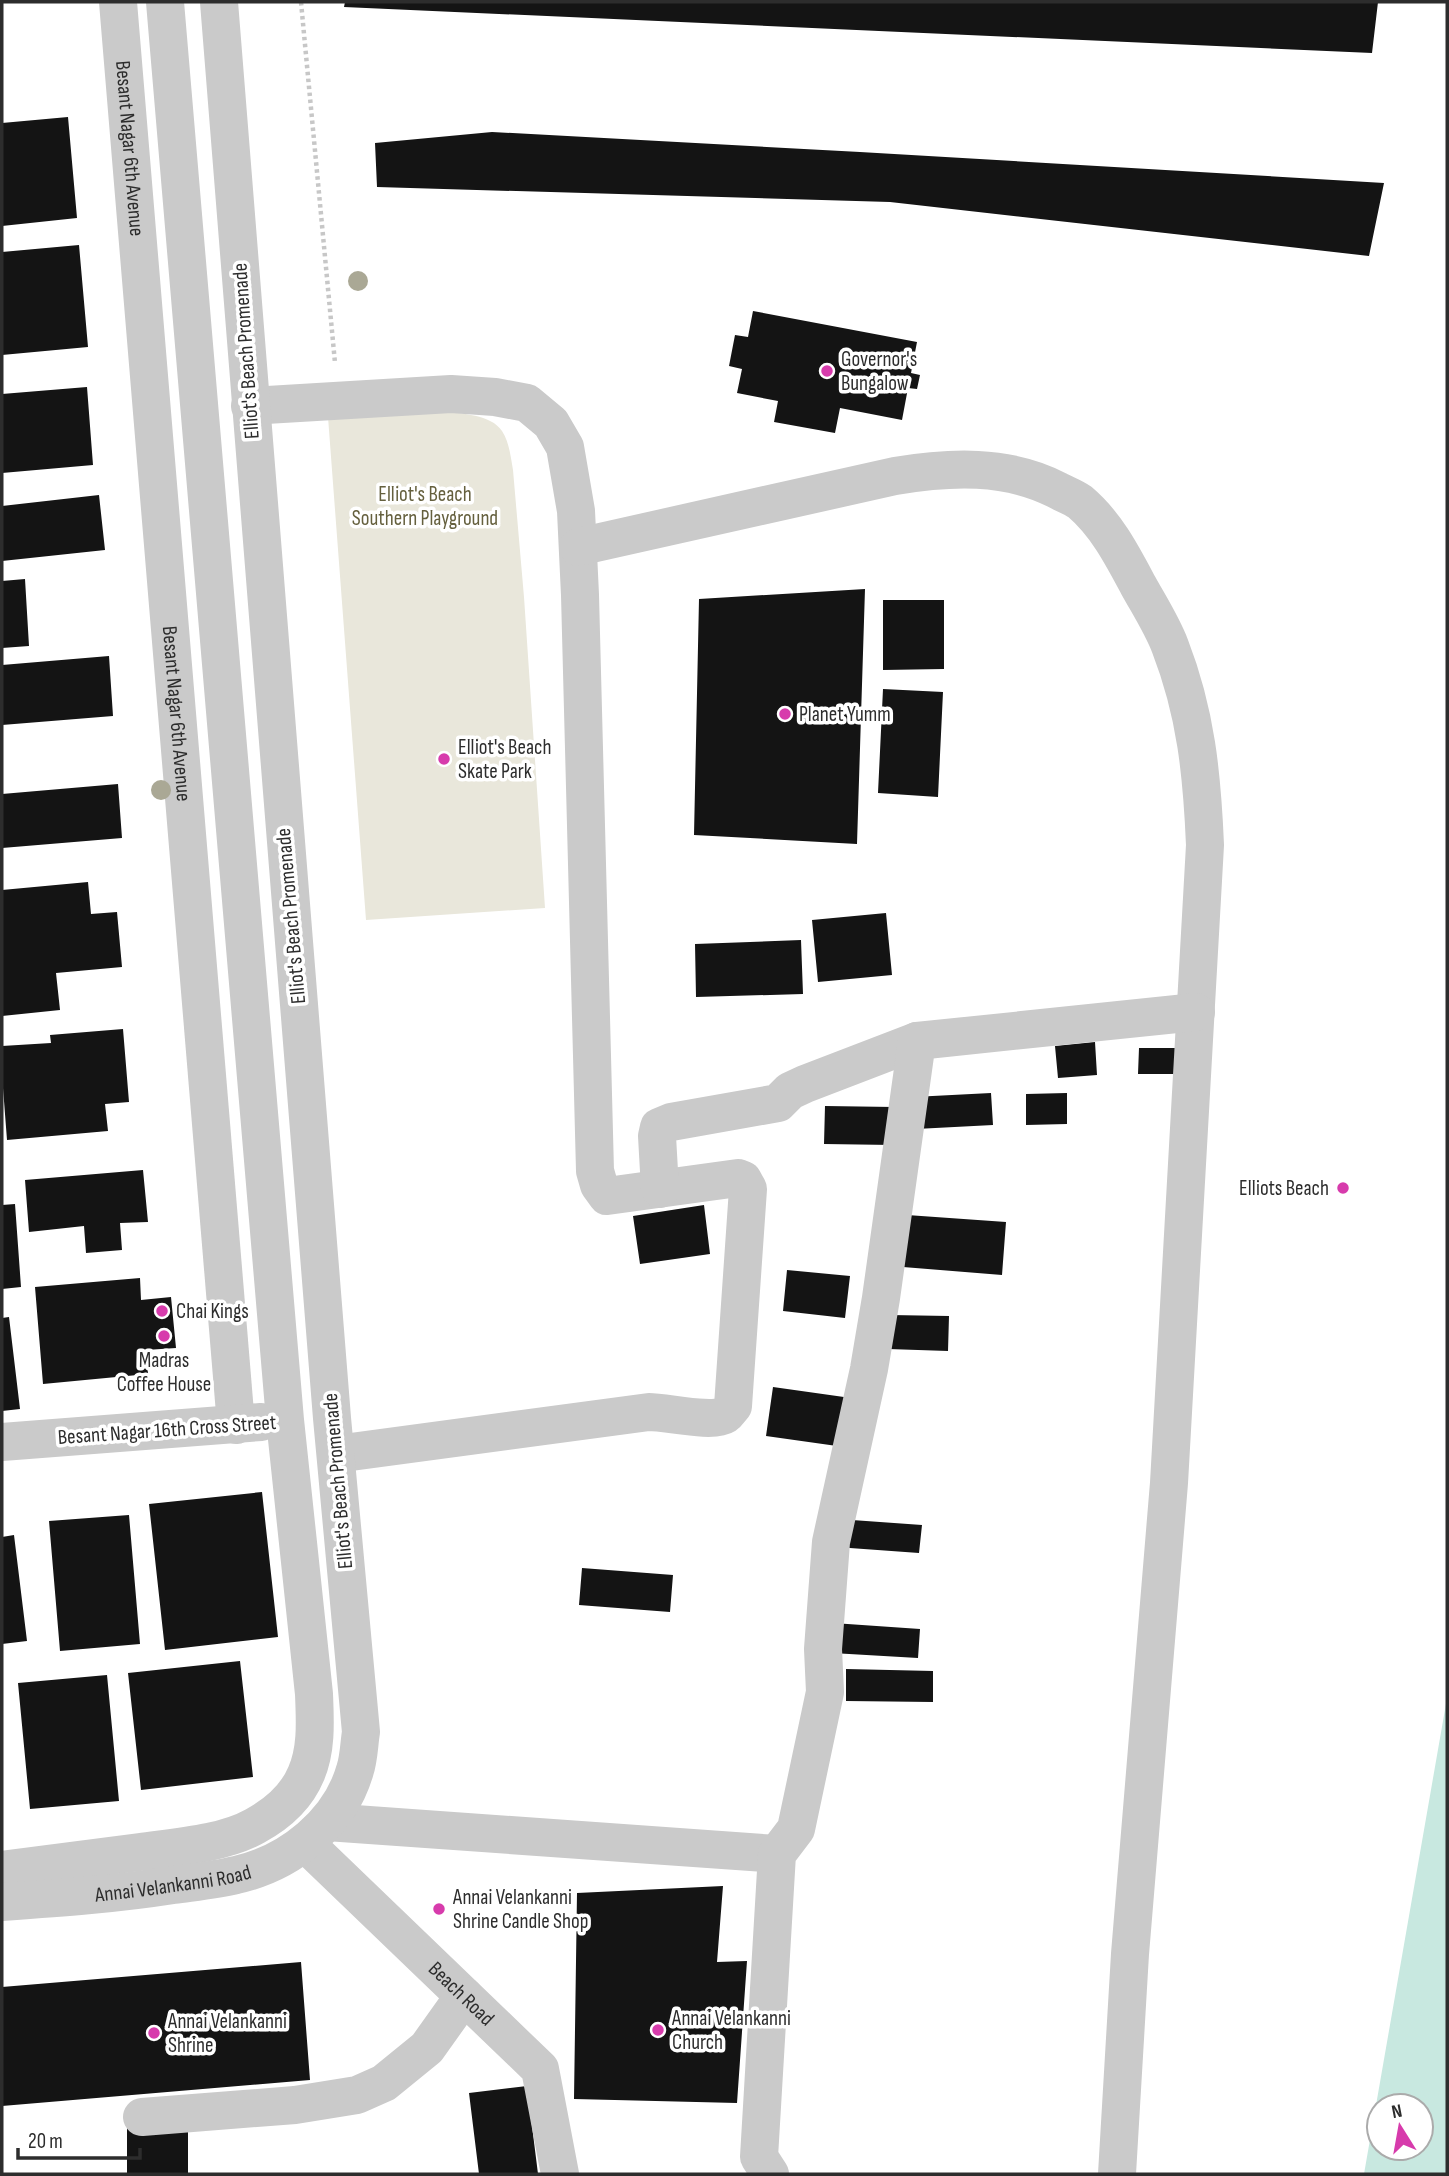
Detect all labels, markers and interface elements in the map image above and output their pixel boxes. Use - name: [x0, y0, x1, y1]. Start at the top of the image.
- street label: Besant Nagar 6th Avenue: [110, 60, 150, 237]
- street label: Elliot's Beach Promenade: [227, 262, 265, 440]
- place label: Governor's Bungalow: [841, 347, 917, 396]
- marker: Governor's Bungalow: [819, 363, 835, 379]
- park label: Elliot's Beach Southern Playground: [352, 482, 498, 531]
- street label: Besant Nagar 6th Avenue: [157, 625, 197, 802]
- place label: Planet Yumm: [799, 702, 891, 727]
- marker: Planet Yumm: [777, 706, 793, 722]
- place label: Elliot's Beach Skate Park: [458, 735, 551, 784]
- marker: Elliot's Beach Skate Park: [436, 751, 452, 767]
- street label: Elliot's Beach Promenade: [271, 827, 311, 1005]
- place label: Elliots Beach: [1239, 1176, 1329, 1201]
- marker: Elliots Beach: [1335, 1180, 1351, 1196]
- place label: Chai Kings: [176, 1299, 249, 1324]
- marker: Chai Kings: [154, 1303, 170, 1319]
- marker: Madras Coffee House: [156, 1328, 172, 1344]
- place label: Madras Coffee House: [117, 1348, 211, 1397]
- street label: Elliot's Beach Promenade: [318, 1392, 358, 1570]
- street label: Besant Nagar 16th Cross Street: [57, 1410, 277, 1450]
- street label: Annai Velankanni Road: [93, 1859, 254, 1907]
- place label: Annai Velankanni Shrine Candle Shop: [452, 1885, 588, 1934]
- marker: Annai Velankanni Shrine Candle Shop: [431, 1901, 447, 1917]
- street label: Beach Road: [423, 1956, 500, 2031]
- place label: Annai Velankanni Church: [671, 2006, 791, 2055]
- place label: Annai Velankanni Shrine: [167, 2009, 287, 2058]
- marker: Annai Velankanni Church: [650, 2022, 666, 2038]
- marker: Annai Velankanni Shrine: [146, 2025, 162, 2041]
- north arrow: [1365, 2092, 1435, 2162]
- text: N: [1390, 2100, 1404, 2124]
- scale bar: [18, 2116, 140, 2160]
- text: 20 m: [28, 2129, 63, 2154]

